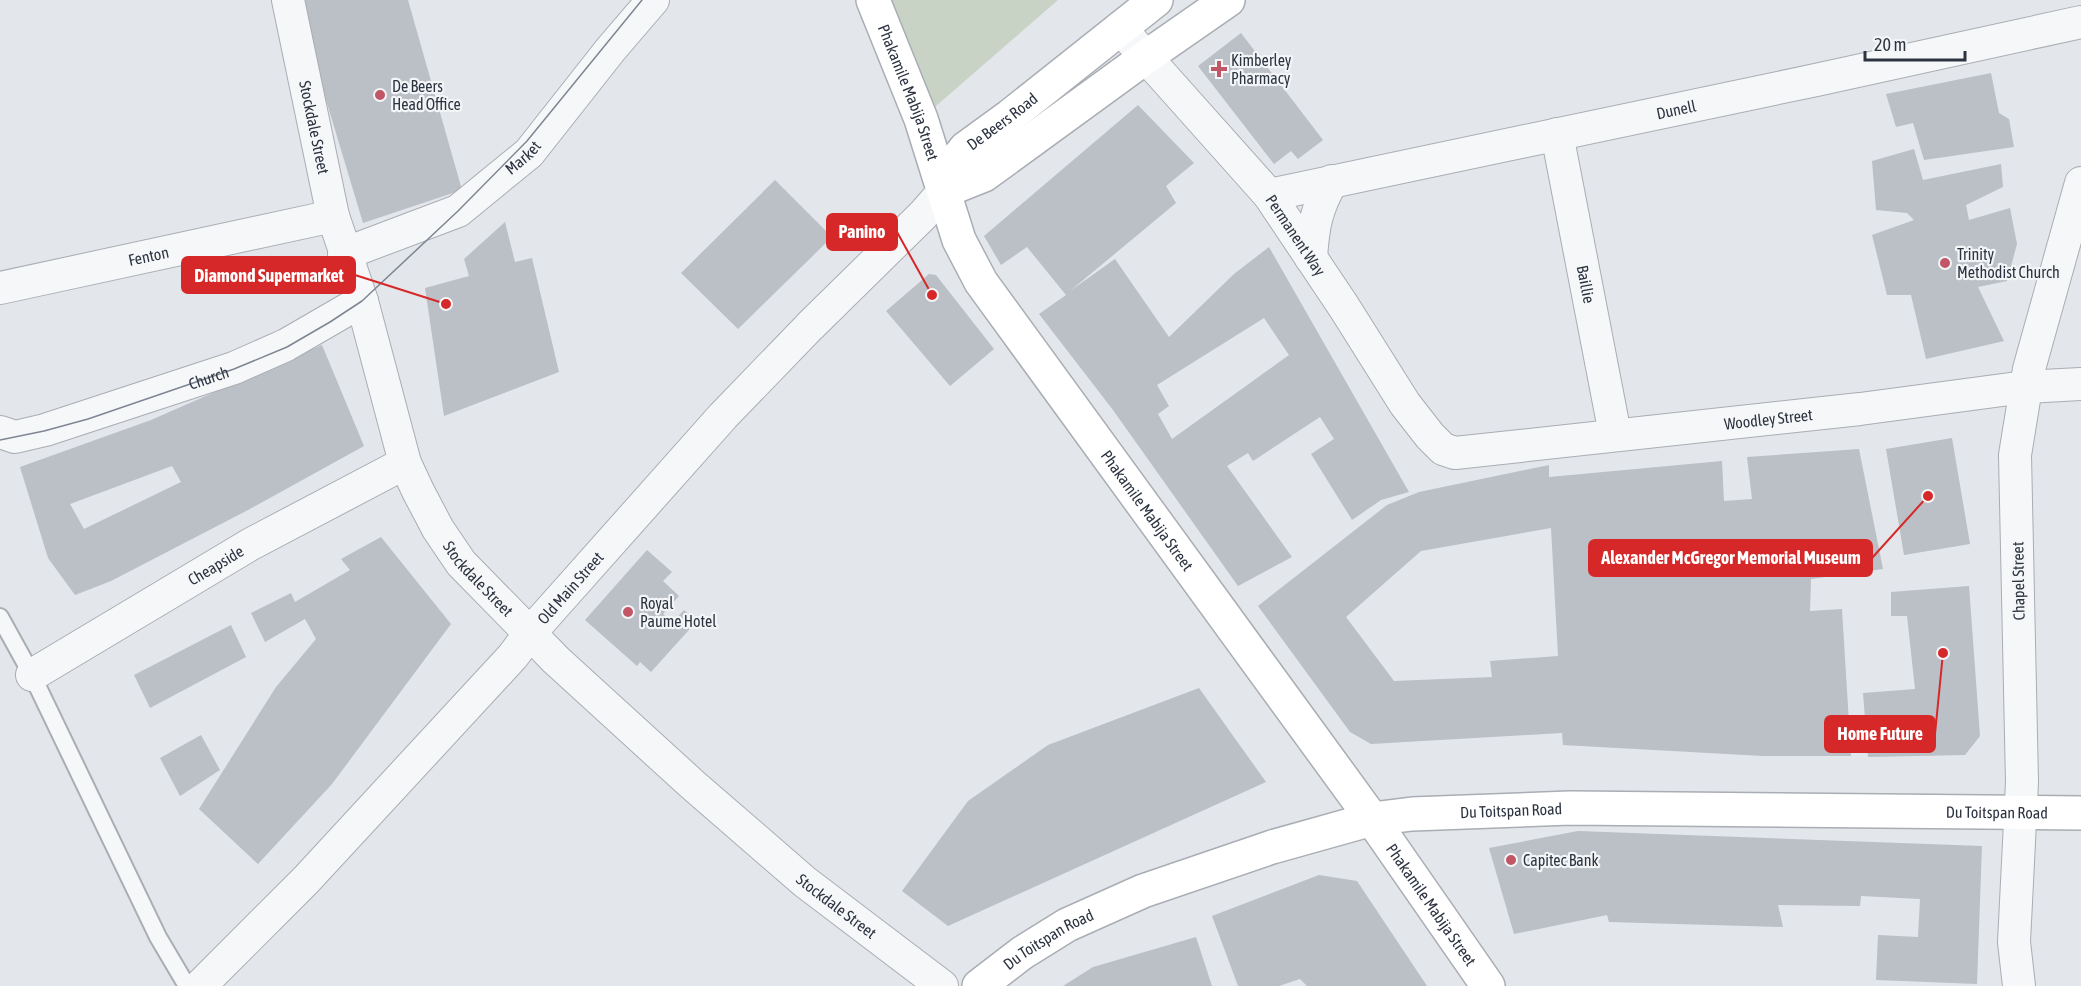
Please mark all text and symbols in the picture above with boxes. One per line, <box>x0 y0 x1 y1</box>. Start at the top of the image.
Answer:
street label: Phakamile Mabija Street <box>875 22 943 163</box>
scale bar <box>1865 24 1966 62</box>
text: 20 m <box>1874 34 1906 55</box>
place label: Kimberley Pharmacy <box>1231 51 1292 88</box>
marker: Kimberley Pharmacy <box>1212 62 1226 76</box>
place label: De Beers Head Office <box>392 77 461 113</box>
street label: Stockdale Street <box>296 79 333 176</box>
marker: De Beers Head Office <box>373 88 387 102</box>
street label: De Beers Road <box>963 89 1041 154</box>
street label: Dunell <box>1655 96 1698 122</box>
street label: Market <box>501 137 545 178</box>
street label: Permanent Way <box>1262 191 1330 280</box>
callout: Panino <box>827 214 897 250</box>
text: Panino <box>839 221 885 242</box>
street label: Fenton <box>127 243 170 269</box>
place label: Trinity Methodist Church <box>1957 245 2060 281</box>
marker: Trinity Methodist Church <box>1938 256 1952 270</box>
callout: Diamond Supermarket <box>182 257 355 293</box>
street label: Baillie <box>1574 264 1599 305</box>
text: Diamond Supermarket <box>194 265 345 286</box>
street label: Church <box>186 363 231 393</box>
street label: Woodley Street <box>1723 405 1814 433</box>
street label: Phakamile Mabija Street <box>1098 447 1197 574</box>
street label: Stockdale Street <box>440 538 517 620</box>
callout: Alexander McGregor Memorial Museum <box>1589 540 1872 576</box>
street label: Chapel Street <box>2008 541 2029 621</box>
street label: Cheapside <box>185 542 247 589</box>
text: Alexander McGregor Memorial Museum <box>1600 547 1861 568</box>
street label: Old Main Street <box>533 548 607 627</box>
place label: Royal Paume Hotel <box>640 594 717 630</box>
marker: Royal Paume Hotel <box>621 605 635 619</box>
callout: Home Future <box>1825 716 1935 752</box>
text: Home Future <box>1837 723 1923 744</box>
street label: Du Toitspan Road <box>1460 799 1562 821</box>
street label: Du Toitspan Road <box>1946 803 2048 822</box>
street label: Phakamile Mabija Street <box>1383 840 1480 969</box>
place label: Capitec Bank <box>1523 851 1598 870</box>
marker: Capitec Bank <box>1504 853 1518 867</box>
street label: Stockdale Street <box>793 870 880 942</box>
street label: Du Toitspan Road <box>1000 905 1096 973</box>

